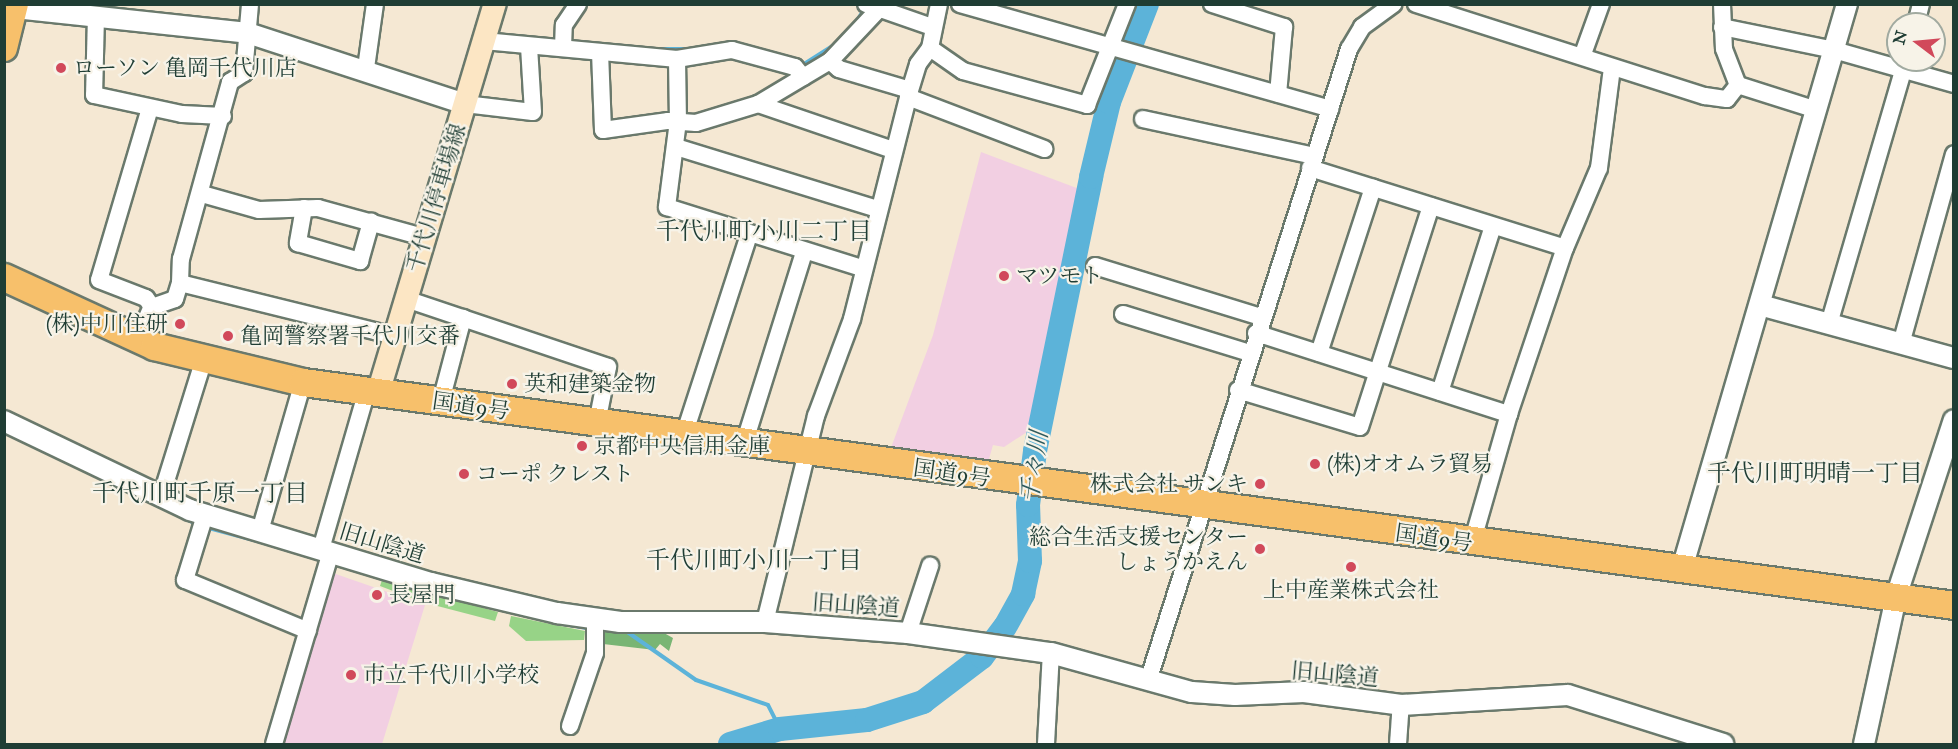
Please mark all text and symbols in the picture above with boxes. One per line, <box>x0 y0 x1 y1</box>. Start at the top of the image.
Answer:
north arrow <box>1886 12 1946 72</box>
text: N <box>1889 28 1911 47</box>
place label: ローソン 亀岡千代川店 <box>73 55 298 81</box>
marker: ローソン 亀岡千代川店 <box>54 61 68 75</box>
street label: 千代川停車場線 <box>401 121 471 275</box>
district label: 千代川町小川二丁目 <box>656 218 872 246</box>
place label: マツモト <box>1016 263 1104 289</box>
marker: マツモト <box>997 269 1011 283</box>
place label: (株)中川住研 <box>46 311 168 337</box>
marker: (株)中川住研 <box>173 317 187 331</box>
place label: 亀岡警察署千代川交番 <box>240 323 460 349</box>
marker: 亀岡警察署千代川交番 <box>221 329 235 343</box>
place label: 英和建築金物 <box>524 371 656 397</box>
marker: 英和建築金物 <box>505 377 519 391</box>
street label: 国道9号 <box>431 388 511 424</box>
water label: 千々川 <box>1016 429 1054 505</box>
place label: 京都中央信用金庫 <box>594 433 770 459</box>
marker: 京都中央信用金庫 <box>575 439 589 453</box>
place label: (株)オオムラ貿易 <box>1327 451 1493 477</box>
street label: 国道9号 <box>912 455 992 491</box>
marker: (株)オオムラ貿易 <box>1308 457 1322 471</box>
district label: 千代川町明晴一丁目 <box>1707 460 1923 488</box>
place label: コーポ クレスト <box>476 461 635 487</box>
marker: コーポ クレスト <box>457 467 471 481</box>
place label: 株式会社 サンキ <box>1089 471 1248 497</box>
marker: 株式会社 サンキ <box>1253 477 1267 491</box>
district label: 千代川町千原一丁目 <box>92 480 308 508</box>
street label: 旧山陰道 <box>336 518 428 568</box>
street label: 国道9号 <box>1394 520 1474 556</box>
place label: 総合生活支援センター しょうかえん <box>1028 523 1248 574</box>
marker: 総合生活支援センター しょうかえん <box>1253 542 1267 556</box>
district label: 千代川町小川一丁目 <box>646 547 862 575</box>
marker: 上中産業株式会社 <box>1344 560 1358 574</box>
place label: 上中産業株式会社 <box>1263 577 1439 603</box>
place label: 長屋門 <box>389 582 455 608</box>
marker: 長屋門 <box>370 588 384 602</box>
street label: 旧山陰道 <box>811 589 901 621</box>
street label: 旧山陰道 <box>1290 657 1380 691</box>
place label: 市立千代川小学校 <box>363 662 539 688</box>
marker: 市立千代川小学校 <box>344 668 358 682</box>

